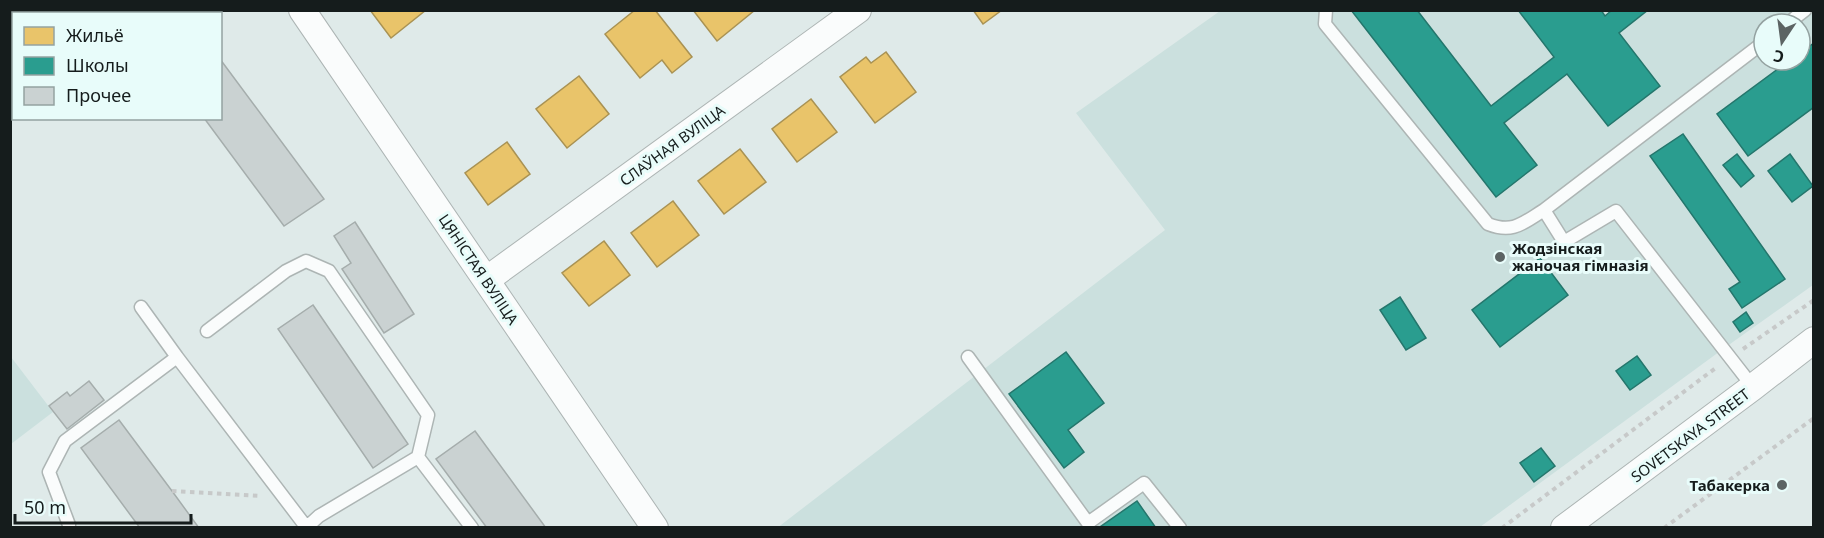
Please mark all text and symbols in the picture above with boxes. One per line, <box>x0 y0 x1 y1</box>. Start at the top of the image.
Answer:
legend <box>12 12 222 120</box>
north arrow <box>1752 12 1812 72</box>
text: Жильё <box>66 23 124 47</box>
text: С <box>1771 45 1786 68</box>
text: Школы <box>66 53 129 77</box>
text: Прочее <box>66 83 131 107</box>
street label: СЛАЎНАЯ ВУЛІЦА <box>615 100 729 190</box>
street label: ЦЯНІСТАЯ ВУЛІЦА <box>435 210 524 328</box>
place label: Жодзінская жаночая гімназія <box>1512 238 1649 275</box>
marker: Жодзінская жаночая гімназія <box>1493 250 1507 264</box>
street label: SOVETSKAYA STREET <box>1627 383 1754 486</box>
place label: Табакерка <box>1690 475 1770 495</box>
marker: Табакерка <box>1775 478 1789 492</box>
scale bar <box>15 487 190 525</box>
text: 50 m <box>24 495 66 519</box>

